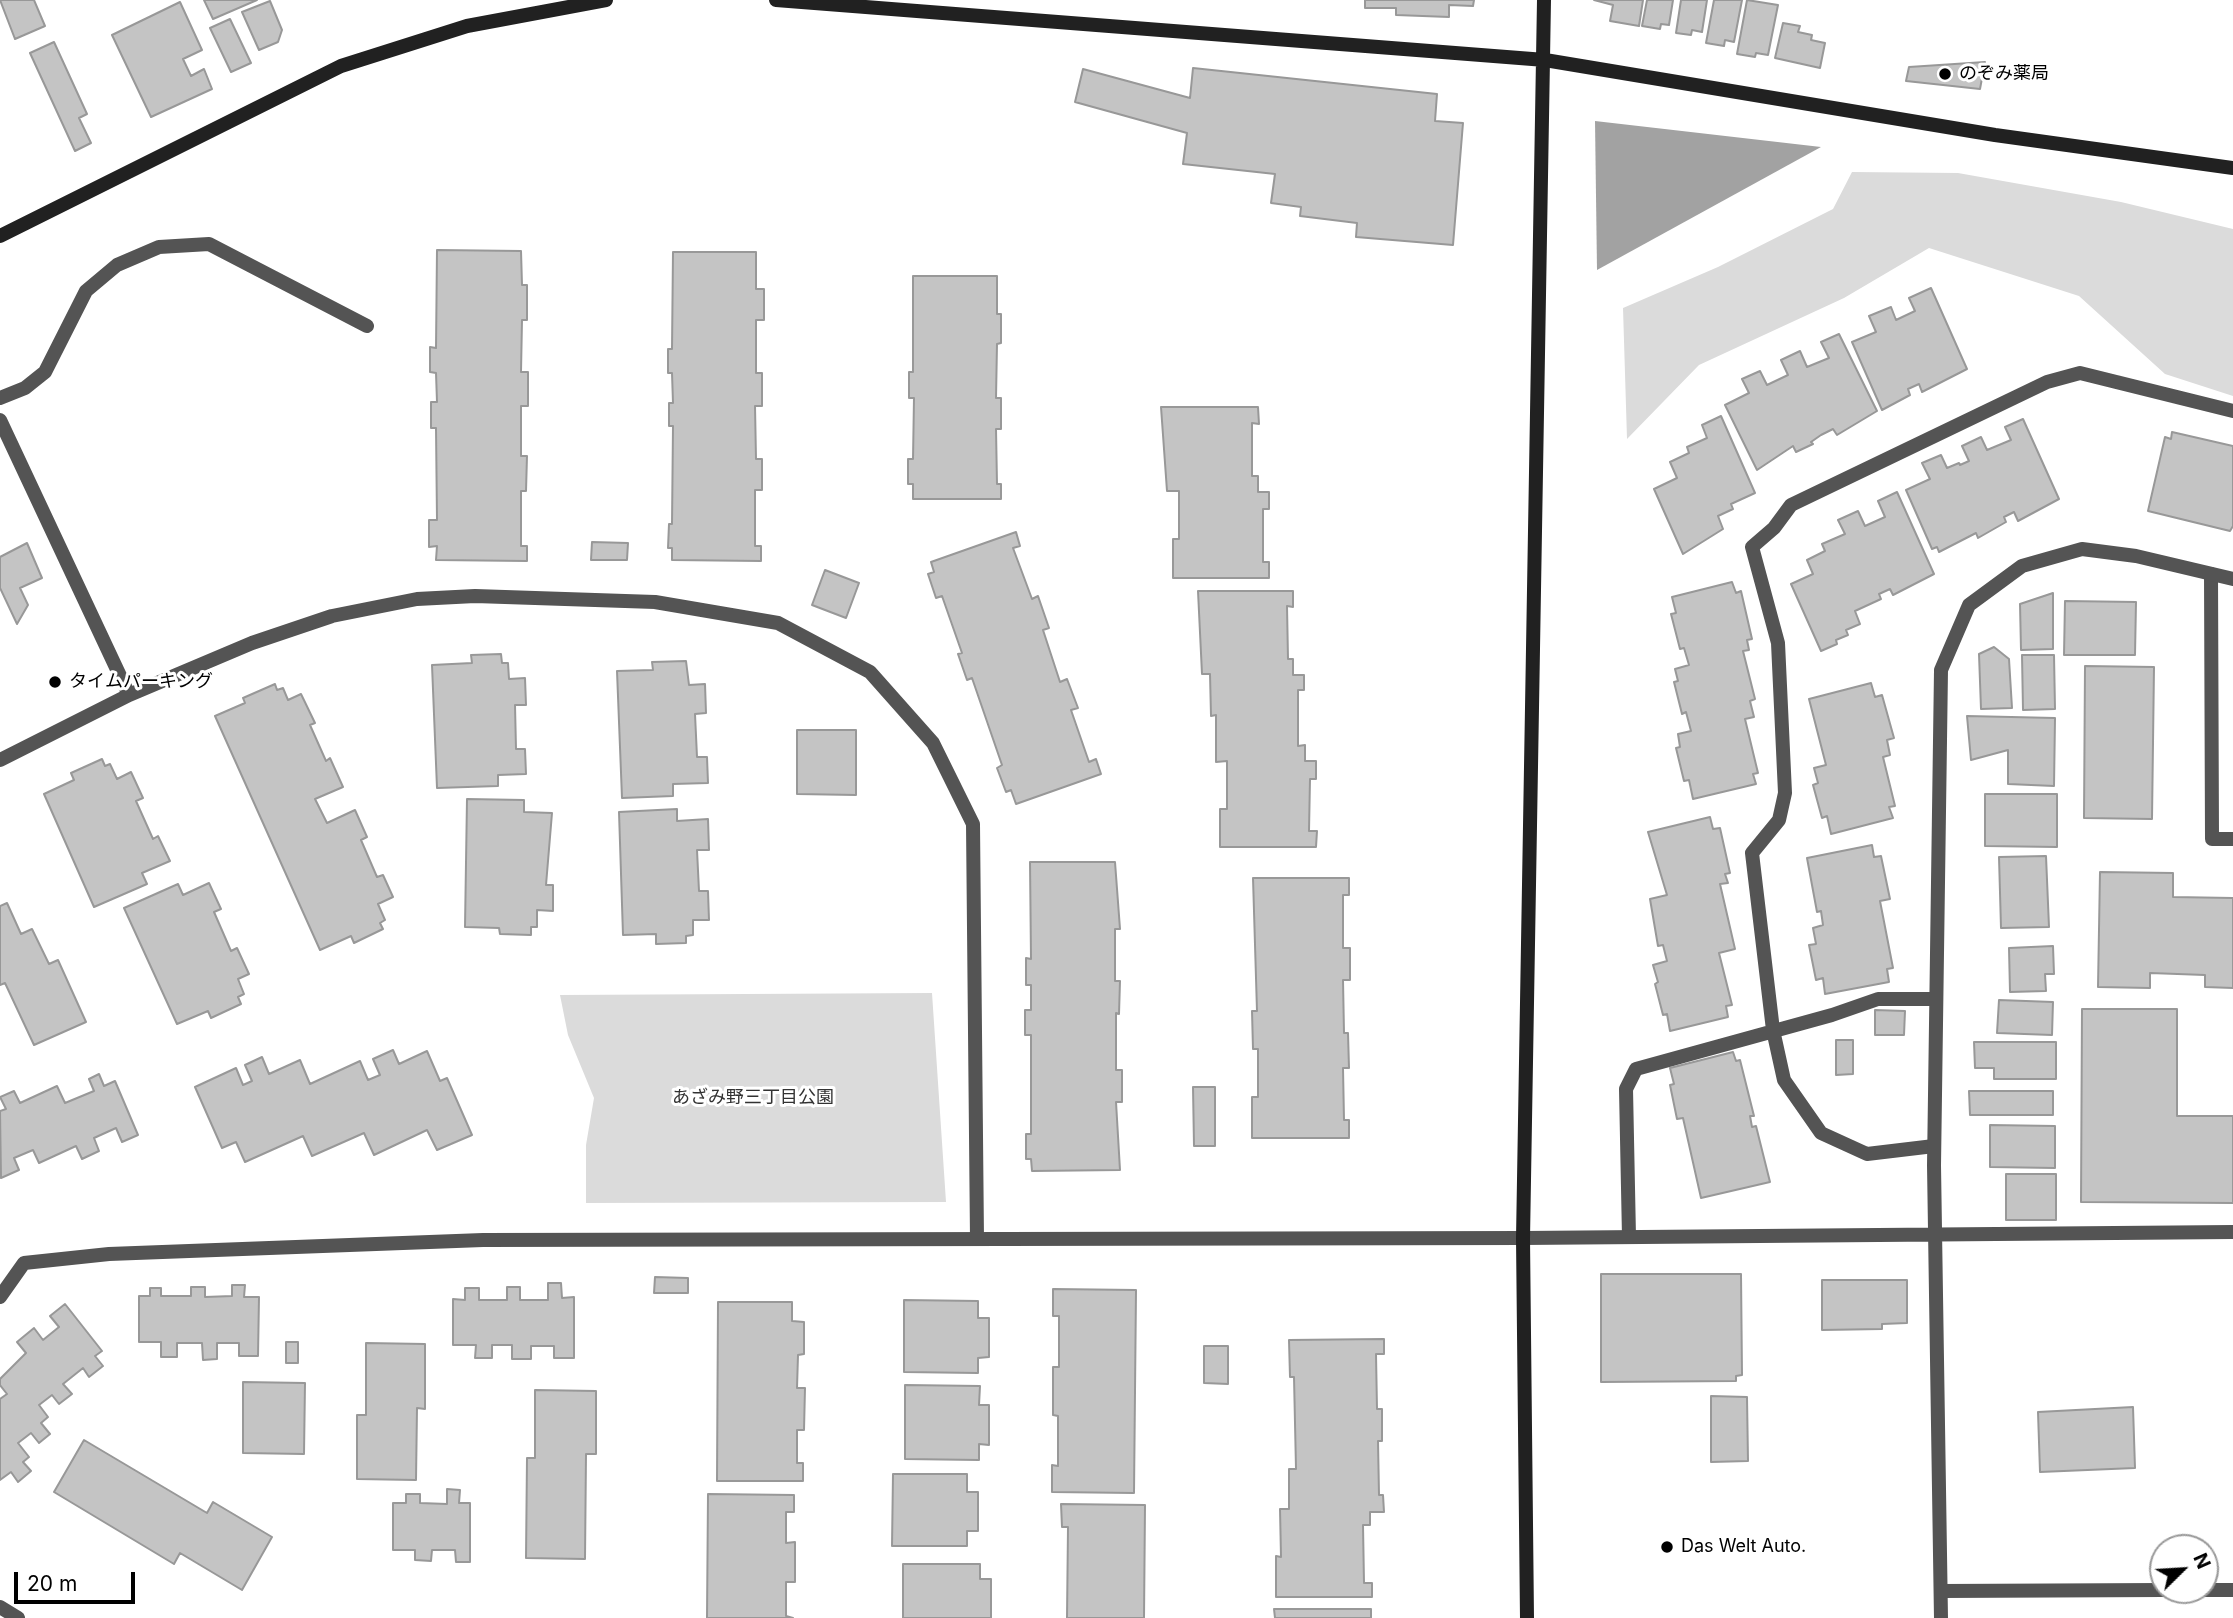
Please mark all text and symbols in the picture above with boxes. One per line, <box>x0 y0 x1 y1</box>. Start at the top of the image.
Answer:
place label: のぞみ薬局 <box>1959 63 2049 85</box>
marker: のぞみ薬局 <box>1937 66 1953 82</box>
place label: タイムパーキング <box>69 671 213 693</box>
marker: タイムパーキング <box>47 674 63 690</box>
park label: あざみ野三丁目公園 <box>672 1087 834 1109</box>
north arrow <box>2149 1534 2219 1604</box>
place label: Das Welt Auto. <box>1681 1536 1806 1558</box>
marker: Das Welt Auto. <box>1659 1539 1675 1555</box>
text: N <box>2188 1550 2215 1572</box>
scale bar <box>18 1558 138 1602</box>
text: 20 m <box>27 1571 77 1596</box>

